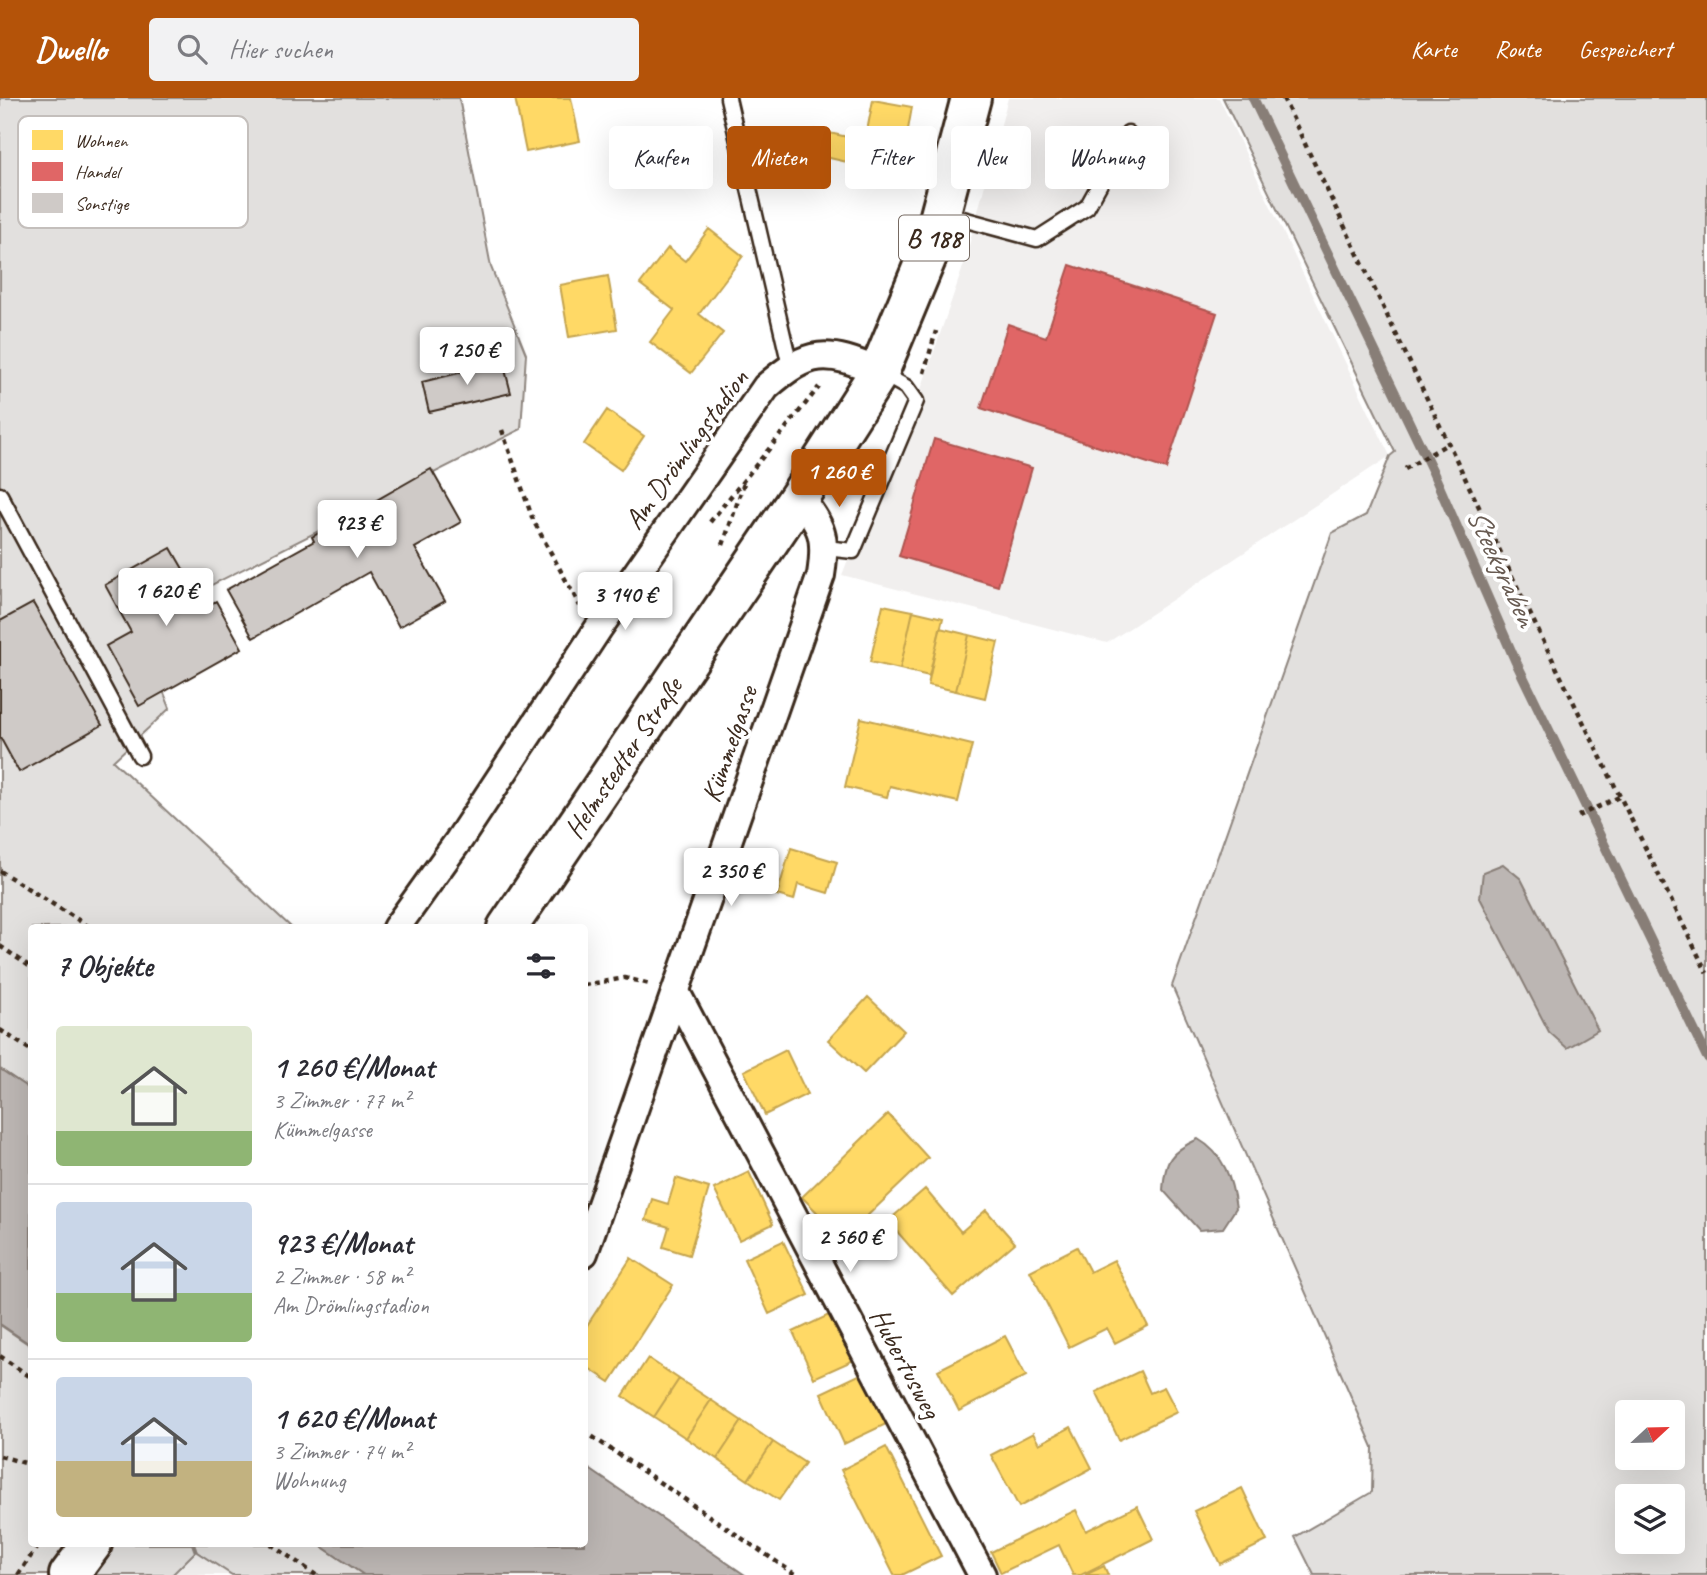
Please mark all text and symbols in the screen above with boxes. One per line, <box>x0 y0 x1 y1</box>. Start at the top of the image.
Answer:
search box <box>149 18 639 81</box>
text: Dwello <box>35 28 107 70</box>
icon: search <box>173 30 211 68</box>
text: Hier suchen <box>229 33 333 66</box>
text: Karte <box>1411 34 1457 64</box>
text: Route <box>1495 34 1540 64</box>
text: Gespeichert <box>1578 34 1672 64</box>
legend <box>18 116 248 228</box>
chip: Kaufen <box>609 126 713 189</box>
chip: Mieten <box>727 126 831 189</box>
chip: Filter <box>845 126 937 189</box>
chip: Neu <box>951 126 1031 189</box>
chip: Wohnung <box>1045 126 1169 189</box>
text: Wohnen <box>75 129 129 153</box>
text: Handel <box>75 160 123 184</box>
text: Sonstige <box>75 192 130 216</box>
road number: B 188 <box>899 216 969 260</box>
pin: 1 250 € <box>402 328 532 387</box>
text: 1 250 € <box>436 335 498 364</box>
street label: Am Drömlingstadion <box>616 362 756 536</box>
pin: 1 260 € <box>774 450 904 509</box>
text: 1 260 € <box>807 457 871 486</box>
pin: 923 € <box>308 500 406 560</box>
water label: Steekgraben <box>1458 502 1547 634</box>
text: 923 € <box>334 508 380 537</box>
pin: 1 620 € <box>101 568 231 628</box>
pin: 3 140 € <box>560 573 690 632</box>
text: 1 620 € <box>134 576 198 605</box>
text: 3 140 € <box>594 580 656 609</box>
street label: Helmstedter Straße <box>556 669 690 845</box>
street label: Kümmelgasse <box>693 680 766 807</box>
pin: 2 350 € <box>666 848 796 908</box>
text: 2 350 € <box>700 856 762 885</box>
text: 7 Objekte <box>56 947 153 985</box>
icon: filters <box>522 947 560 985</box>
text: 1 260 €/Monat <box>273 1048 434 1086</box>
icon: home <box>112 1054 196 1138</box>
text: 3 Zimmer · 77 m² <box>273 1086 410 1115</box>
text: Kümmelgasse <box>273 1115 372 1144</box>
pin: 2 560 € <box>785 1214 915 1274</box>
text: 2 560 € <box>819 1222 882 1251</box>
text: 923 €/Monat <box>273 1224 413 1262</box>
icon: home <box>112 1230 196 1314</box>
text: 2 Zimmer · 58 m² <box>273 1262 410 1291</box>
text: Am Drömlingstadion <box>273 1291 429 1320</box>
street label: Hubertusweg <box>862 1302 951 1426</box>
text: 1 620 €/Monat <box>273 1399 434 1437</box>
north arrow <box>1615 1400 1685 1470</box>
map controls <box>1615 1400 1685 1554</box>
icon: home <box>112 1405 196 1489</box>
text: 3 Zimmer · 74 m² <box>273 1437 410 1466</box>
text: Wohnung <box>273 1466 346 1495</box>
button: layers <box>1615 1484 1685 1554</box>

